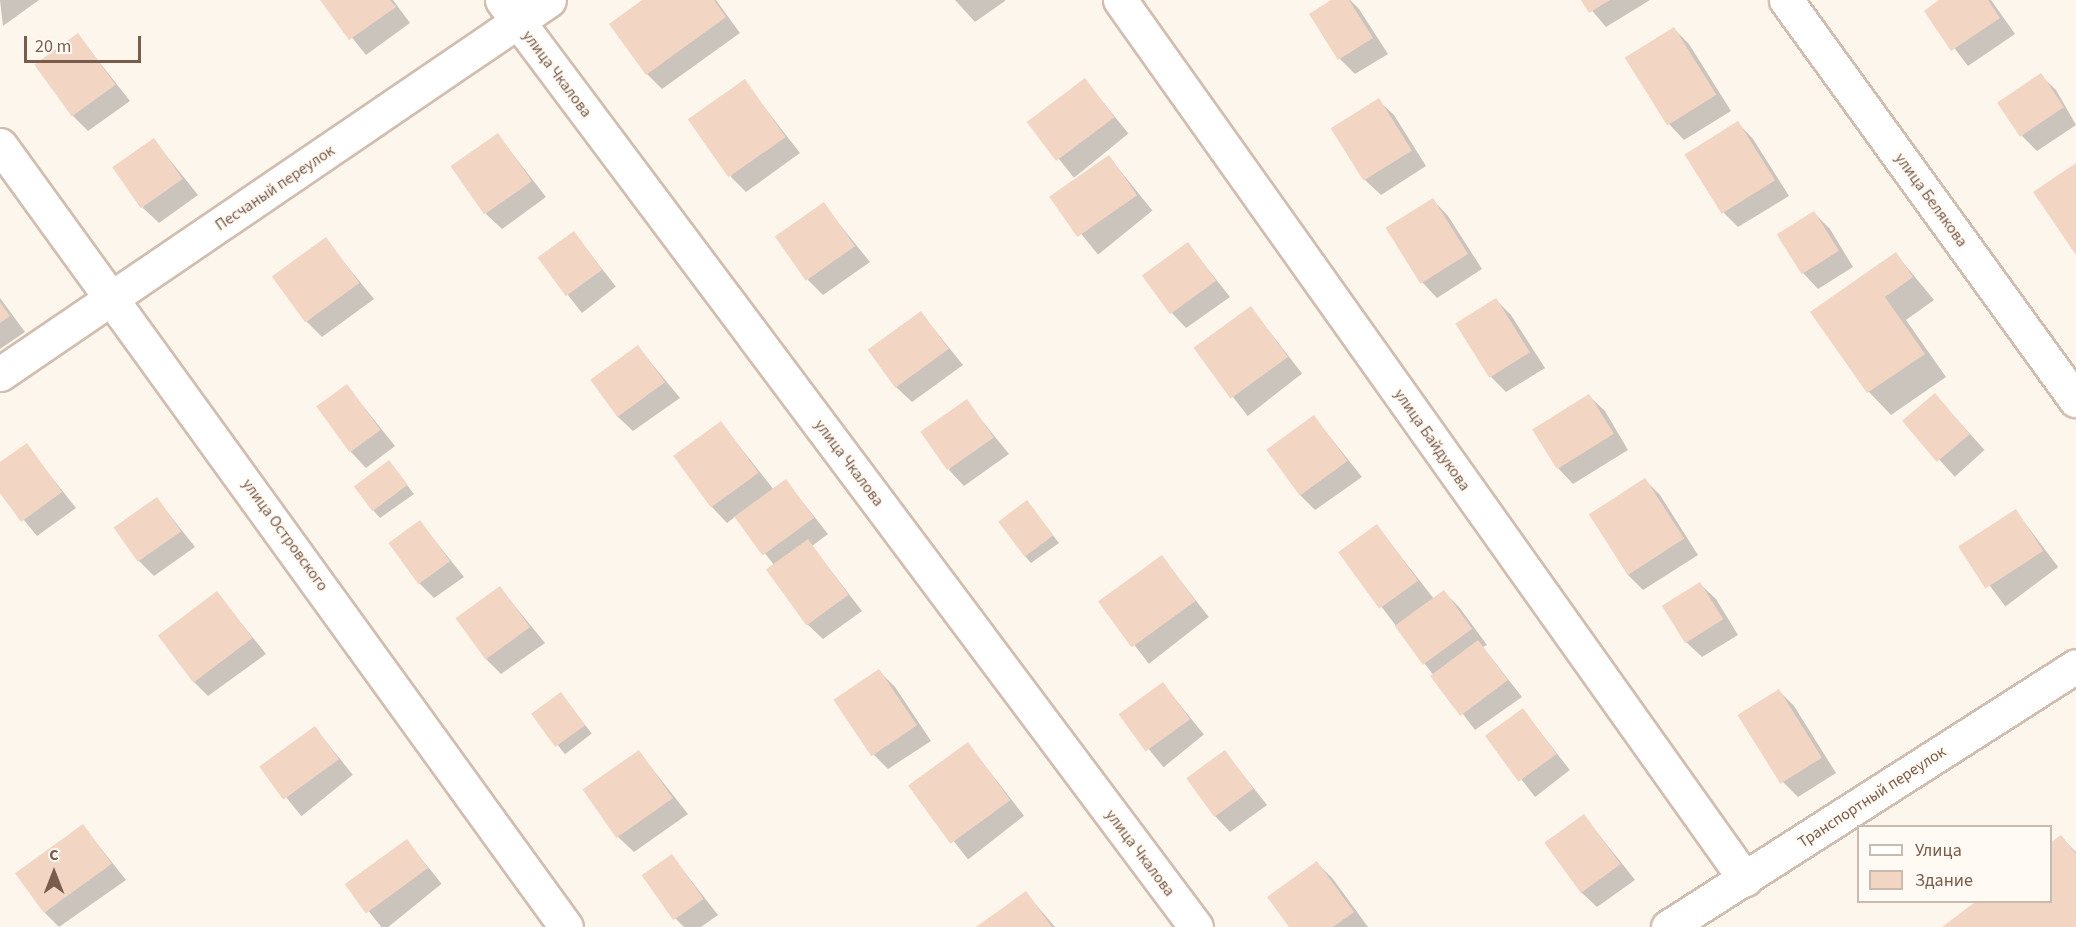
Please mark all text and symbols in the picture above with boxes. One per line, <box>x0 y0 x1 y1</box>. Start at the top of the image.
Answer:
scale bar <box>27 24 144 62</box>
street label: улица Чкалова <box>518 27 596 121</box>
text: 20 m <box>35 34 71 59</box>
street label: Песчаный переулок <box>212 141 338 235</box>
street label: улица Белякова <box>1890 149 1972 251</box>
street label: улица Байдукова <box>1390 385 1474 495</box>
street label: улица Чкалова <box>810 416 888 510</box>
street label: улица Островского <box>238 475 332 595</box>
street label: Транспортный переулок <box>1794 742 1950 852</box>
street label: улица Чкалова <box>1101 806 1179 900</box>
legend <box>1857 825 2052 903</box>
text: Улица <box>1915 838 1962 863</box>
north arrow <box>24 843 84 903</box>
text: С <box>49 844 59 866</box>
text: Здание <box>1915 868 1973 893</box>

